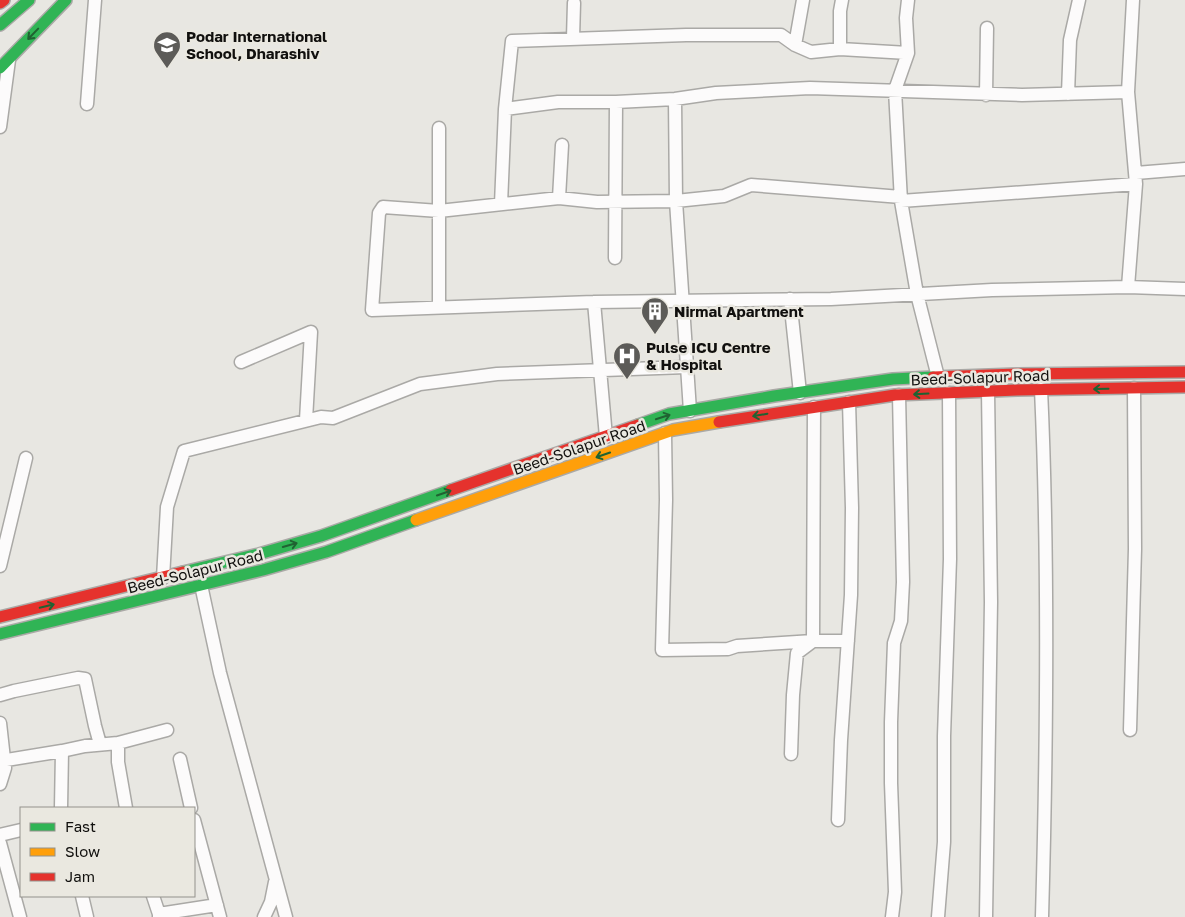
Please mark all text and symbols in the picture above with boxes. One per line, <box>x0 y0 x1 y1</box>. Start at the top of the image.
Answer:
place label: Podar International School, Dharashiv <box>186 27 327 62</box>
one-way arrow <box>27 28 39 41</box>
school or university icon: Podar International School, Dharashiv <box>152 30 182 69</box>
building icon: Nirmal Apartment <box>640 296 670 335</box>
place label: Nirmal Apartment <box>674 302 804 320</box>
place label: Pulse ICU Centre & Hospital <box>646 338 771 373</box>
hospital icon: Pulse ICU Centre & Hospital <box>612 341 642 380</box>
street label: Beed-Solapur Road <box>910 366 1050 388</box>
one-way arrow <box>1094 384 1110 393</box>
one-way arrow <box>914 390 930 399</box>
one-way arrow <box>655 411 671 421</box>
one-way arrow <box>753 411 769 421</box>
street label: Beed-Solapur Road <box>510 416 648 478</box>
one-way arrow <box>596 451 612 460</box>
one-way arrow <box>436 488 451 497</box>
one-way arrow <box>282 540 298 550</box>
street label: Beed-Solapur Road <box>125 545 265 597</box>
one-way arrow <box>39 601 55 610</box>
legend <box>20 807 195 897</box>
text: Fast <box>65 817 96 835</box>
text: Slow <box>65 842 100 860</box>
text: Jam <box>65 867 95 885</box>

